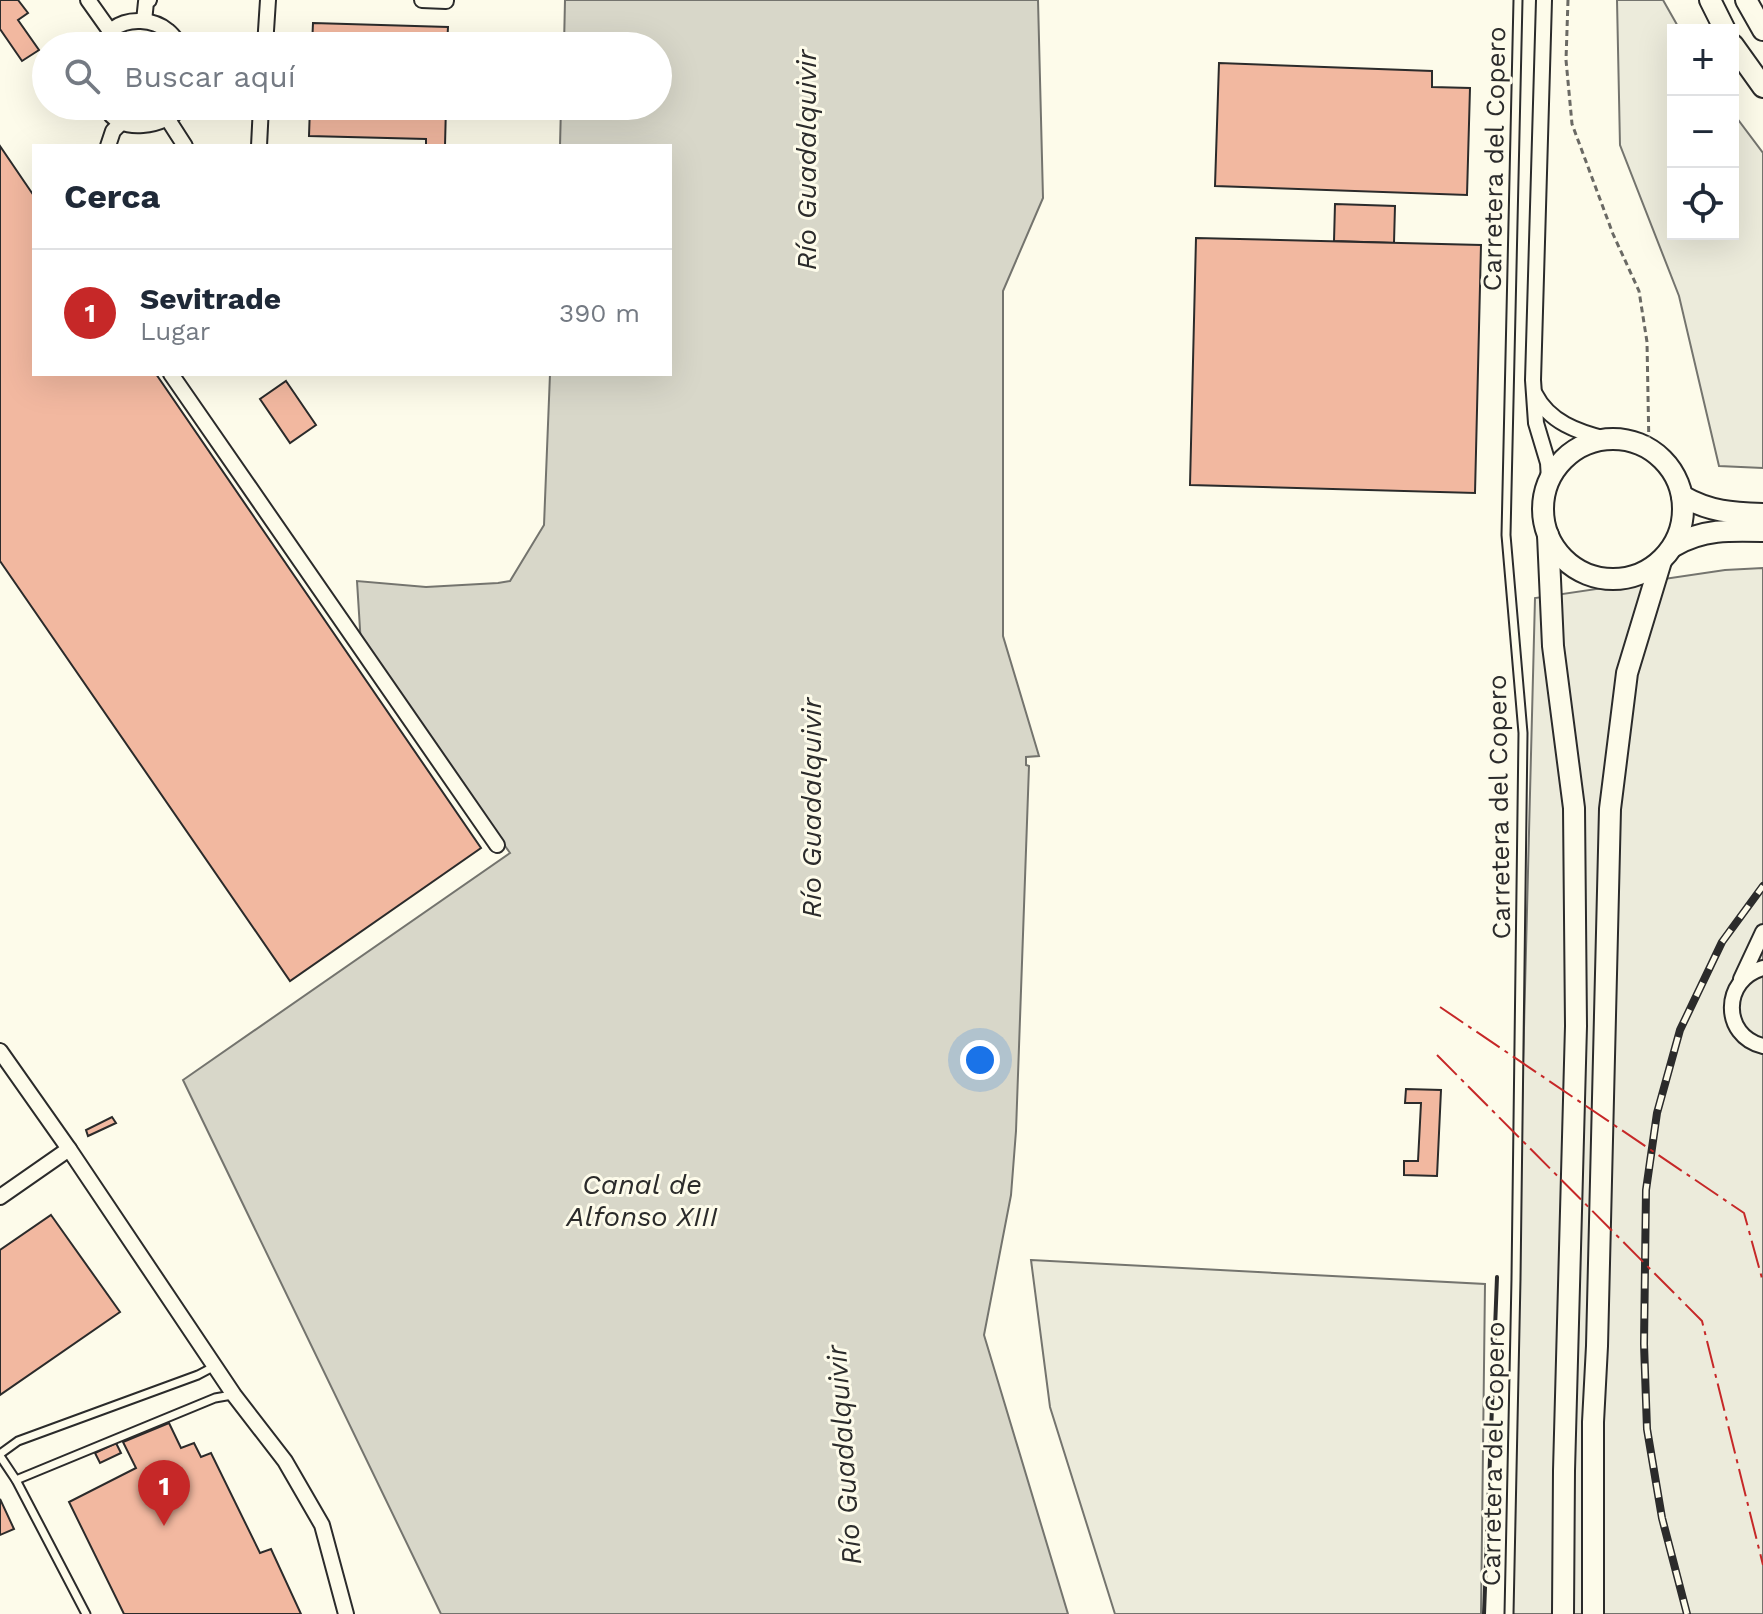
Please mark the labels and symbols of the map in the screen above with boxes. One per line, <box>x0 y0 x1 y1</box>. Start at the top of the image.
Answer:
street label: Carretera del Copero <box>1477 26 1511 292</box>
water label: Río Guadalquivir <box>790 49 823 270</box>
street label: Carretera del Copero <box>1482 674 1516 940</box>
water label: Río Guadalquivir <box>795 697 828 918</box>
your location <box>960 1040 1000 1080</box>
water label: Canal de Alfonso XIII <box>565 1168 718 1233</box>
street label: Carretera del Copero <box>1476 1321 1510 1587</box>
water label: Río Guadalquivir <box>820 1343 868 1566</box>
pin: 1 <box>138 1460 190 1526</box>

